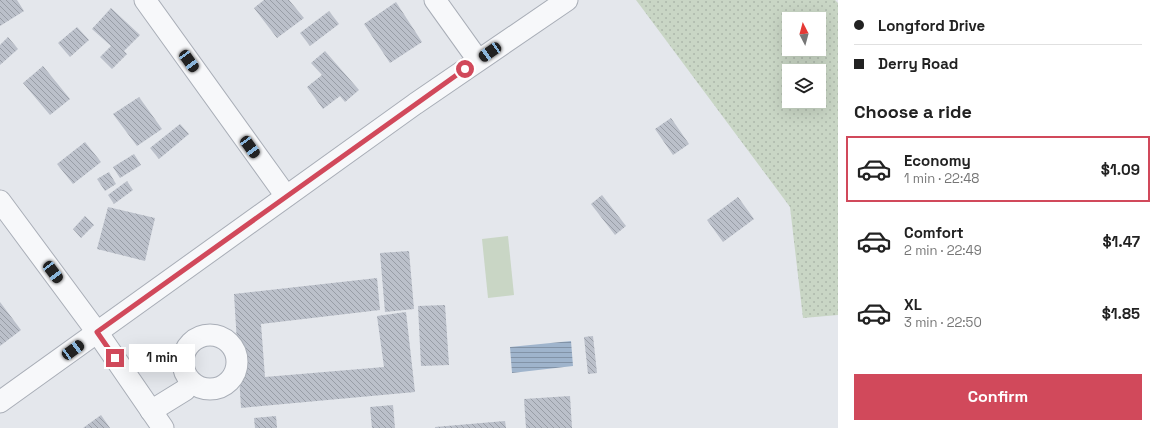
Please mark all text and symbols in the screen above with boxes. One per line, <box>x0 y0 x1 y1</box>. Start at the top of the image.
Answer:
north arrow <box>782 12 826 56</box>
map controls <box>782 12 826 108</box>
text: Longford Drive <box>878 16 985 35</box>
car <box>477 40 503 64</box>
car <box>177 48 201 74</box>
text: Derry Road <box>878 54 958 73</box>
route start <box>456 60 474 78</box>
button: layers <box>782 64 826 108</box>
text: Choose a ride <box>854 100 972 123</box>
car <box>238 134 262 160</box>
icon: car <box>856 151 892 187</box>
text: Economy <box>904 151 971 170</box>
text: $1.09 <box>1101 160 1140 179</box>
text: 1 min · 22:48 <box>904 170 979 187</box>
icon: car <box>856 223 892 259</box>
text: Comfort <box>904 223 964 242</box>
text: $1.47 <box>1102 232 1140 251</box>
text: 2 min · 22:49 <box>904 242 982 259</box>
car <box>41 259 65 285</box>
icon: car <box>856 295 892 331</box>
text: XL <box>904 295 922 314</box>
text: $1.85 <box>1102 304 1140 323</box>
text: 3 min · 22:50 <box>904 314 982 331</box>
car <box>60 338 86 362</box>
callout: 1 min <box>129 344 195 372</box>
route end <box>106 349 124 367</box>
text: 1 min <box>146 349 178 366</box>
button: Confirm <box>854 374 1142 420</box>

